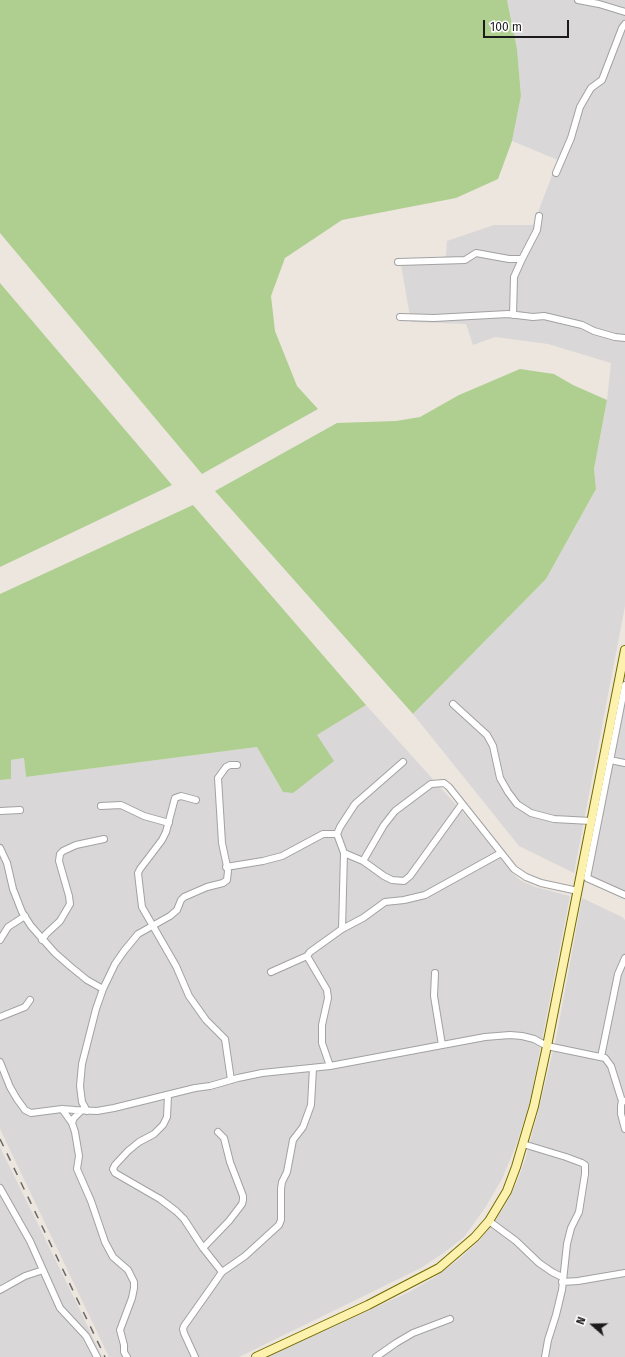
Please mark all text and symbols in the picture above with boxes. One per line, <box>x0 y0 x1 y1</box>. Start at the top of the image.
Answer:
scale bar <box>485 12 571 38</box>
text: 100 m <box>490 20 522 34</box>
north arrow <box>573 1305 613 1345</box>
text: N <box>574 1315 589 1326</box>

